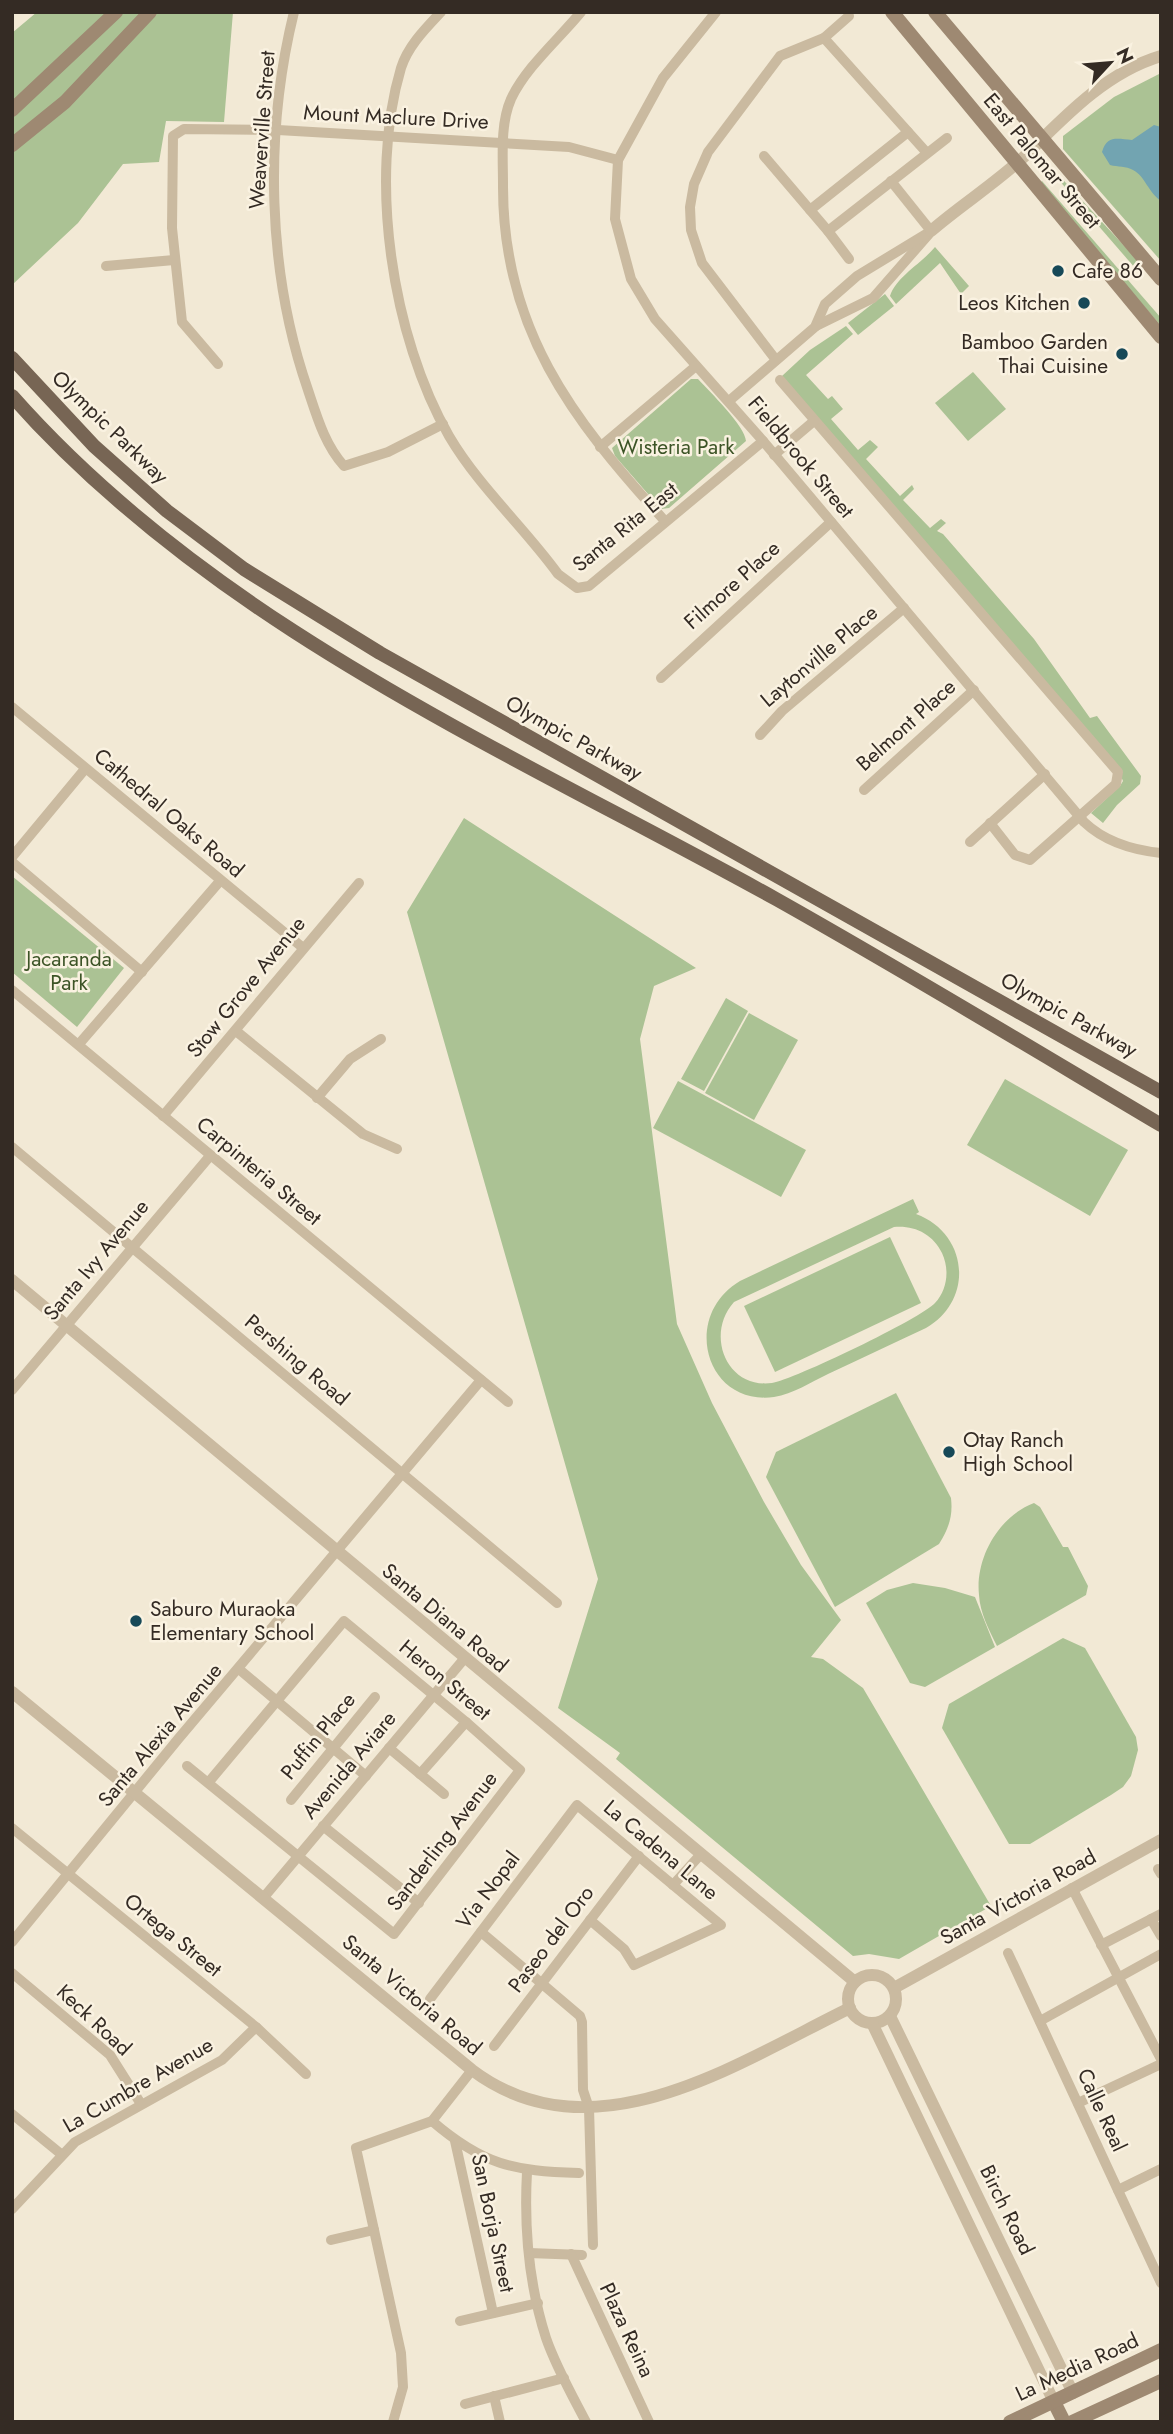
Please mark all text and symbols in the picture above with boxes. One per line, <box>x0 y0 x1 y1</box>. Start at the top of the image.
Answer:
north arrow <box>1075 28 1145 98</box>
text: N <box>1109 43 1140 68</box>
street label: Weaverville Street <box>241 50 283 210</box>
street label: East Palomar Street <box>976 87 1108 235</box>
street label: Mount Maclure Drive <box>303 97 490 137</box>
place label: Cafe 86 <box>1072 256 1143 286</box>
marker: Cafe 86 <box>1050 263 1066 279</box>
place label: Leos Kitchen <box>958 288 1070 318</box>
marker: Leos Kitchen <box>1076 295 1092 311</box>
place label: Bamboo Garden Thai Cuisine <box>961 327 1108 381</box>
marker: Bamboo Garden Thai Cuisine <box>1114 346 1130 362</box>
street label: Olympic Parkway <box>45 363 176 491</box>
street label: Fieldbrook Street <box>741 390 861 524</box>
park label: Wisteria Park <box>617 432 735 462</box>
street label: Santa Rita East <box>566 475 684 579</box>
street label: Filmore Place <box>677 534 787 636</box>
street label: Laytonville Place <box>754 598 884 714</box>
street label: Belmont Place <box>850 672 963 778</box>
street label: Olympic Parkway <box>500 688 648 788</box>
street label: Cathedral Oaks Road <box>87 741 251 885</box>
street label: Stow Grove Avenue <box>180 910 313 1064</box>
park label: Jacaranda Park <box>23 944 112 998</box>
street label: Olympic Parkway <box>995 965 1143 1065</box>
street label: Carpinteria Street <box>190 1110 328 1232</box>
street label: Santa Ivy Avenue <box>36 1193 156 1327</box>
street label: Pershing Road <box>238 1307 356 1413</box>
place label: Otay Ranch High School <box>963 1425 1073 1479</box>
marker: Otay Ranch High School <box>941 1444 957 1460</box>
street label: Santa Diana Road <box>375 1556 515 1680</box>
place label: Saburo Muraoka Elementary School <box>150 1594 314 1648</box>
marker: Saburo Muraoka Elementary School <box>128 1613 144 1629</box>
street label: Heron Street <box>393 1633 497 1727</box>
street label: Santa Alexia Avenue <box>91 1657 229 1813</box>
street label: Puffin Place <box>274 1686 363 1786</box>
street label: Avenida Aviare <box>295 1704 403 1825</box>
street label: Sanderling Avenue <box>380 1765 505 1917</box>
street label: La Cadena Lane <box>597 1793 725 1907</box>
street label: Santa Victoria Road <box>934 1842 1102 1952</box>
street label: Via Nopal <box>449 1845 527 1935</box>
street label: Paseo del Oro <box>501 1879 601 1999</box>
street label: Ortega Street <box>118 1886 228 1984</box>
street label: Santa Victoria Road <box>336 1927 488 2063</box>
street label: Keck Road <box>50 1977 138 2063</box>
street label: La Cumbre Avenue <box>57 2030 219 2140</box>
street label: Calle Real <box>1070 2063 1134 2157</box>
street label: San Borja Street <box>464 2151 522 2295</box>
street label: Birch Road <box>972 2160 1042 2260</box>
street label: Plaza Reina <box>592 2278 662 2382</box>
street label: La Media Road <box>1010 2325 1144 2409</box>

